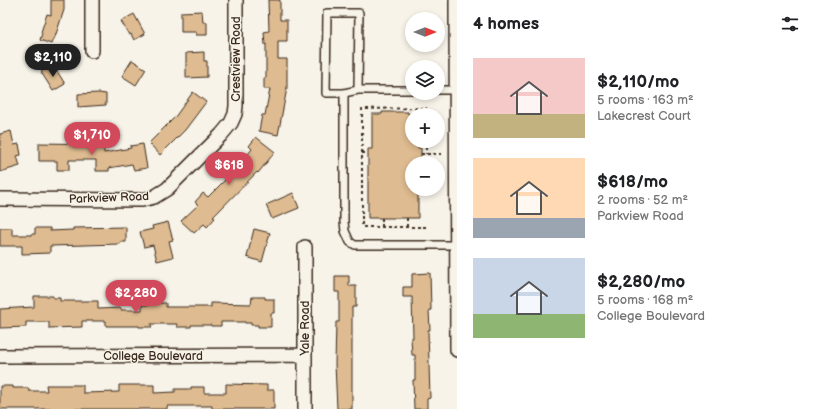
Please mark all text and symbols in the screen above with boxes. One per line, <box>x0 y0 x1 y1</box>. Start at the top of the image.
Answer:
north arrow <box>405 12 445 52</box>
map controls <box>405 12 445 196</box>
icon: filters <box>779 13 801 35</box>
text: 4 homes <box>473 14 539 34</box>
street label: Crestview Road <box>229 16 244 102</box>
pin: $2,110 <box>20 44 86 78</box>
text: $2,110 <box>34 49 72 65</box>
button: layers <box>405 60 445 100</box>
text: $2,110/mo <box>597 72 679 92</box>
icon: home <box>505 74 553 122</box>
text: 5 rooms · 163 m² <box>597 92 694 108</box>
button: + <box>405 108 445 148</box>
text: Lakecrest Court <box>597 108 691 124</box>
pin: $1,710 <box>59 122 125 156</box>
text: $1,710 <box>73 127 111 143</box>
pin: $618 <box>205 152 253 186</box>
button: − <box>405 156 445 196</box>
text: $618 <box>214 157 244 173</box>
text: $618/mo <box>597 172 668 192</box>
icon: home <box>505 174 553 222</box>
street label: Parkview Road <box>69 189 149 207</box>
text: 2 rooms · 52 m² <box>597 192 688 208</box>
text: Parkview Road <box>597 208 684 224</box>
text: $2,280/mo <box>597 272 685 292</box>
icon: home <box>505 274 553 322</box>
pin: $2,280 <box>103 280 169 314</box>
text: $2,280 <box>115 285 157 301</box>
text: 5 rooms · 168 m² <box>597 292 693 308</box>
street label: Yale Road <box>298 301 313 356</box>
text: College Boulevard <box>597 308 705 324</box>
street label: College Boulevard <box>103 349 203 364</box>

